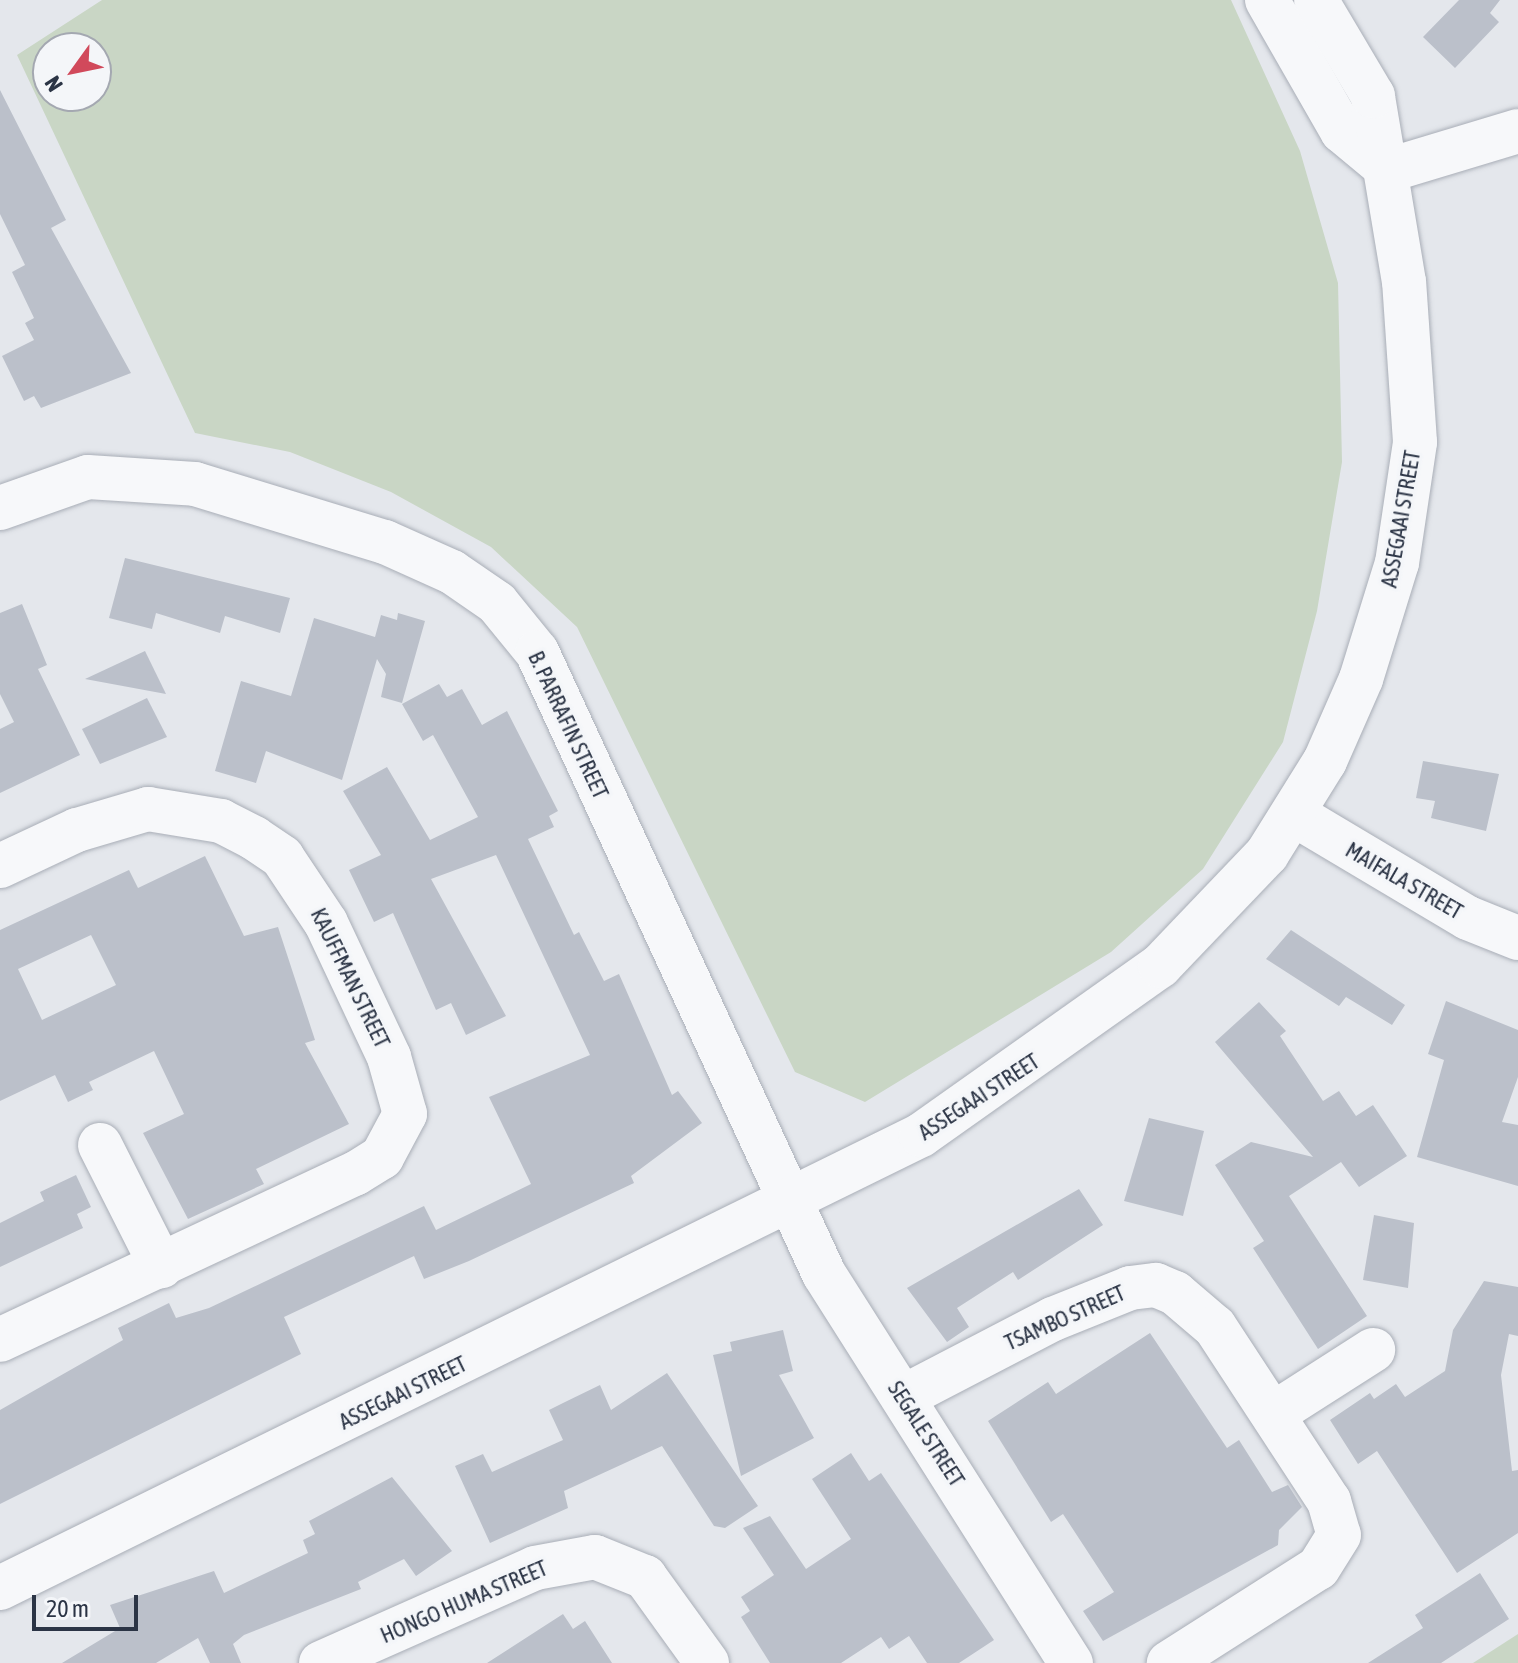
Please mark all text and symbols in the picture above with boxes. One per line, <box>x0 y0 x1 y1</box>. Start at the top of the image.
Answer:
north arrow <box>32 32 112 112</box>
text: N <box>39 71 68 97</box>
street label: ASSEGAAI STREET <box>1376 448 1426 590</box>
street label: B. PARRAFIN STREET <box>522 647 614 803</box>
street label: MAIFALA STREET <box>1341 837 1467 925</box>
street label: KAUFFMAN STREET <box>305 904 395 1052</box>
street label: ASSEGAAI STREET <box>914 1048 1044 1146</box>
street label: TSAMBO STREET <box>1001 1280 1129 1356</box>
street label: ASSEGAAI STREET <box>335 1351 471 1435</box>
street label: SEGALE STREET <box>882 1376 970 1492</box>
street label: HONGO HUMA STREET <box>377 1555 551 1649</box>
scale bar <box>36 1579 142 1629</box>
text: 20 m <box>46 1595 89 1622</box>

